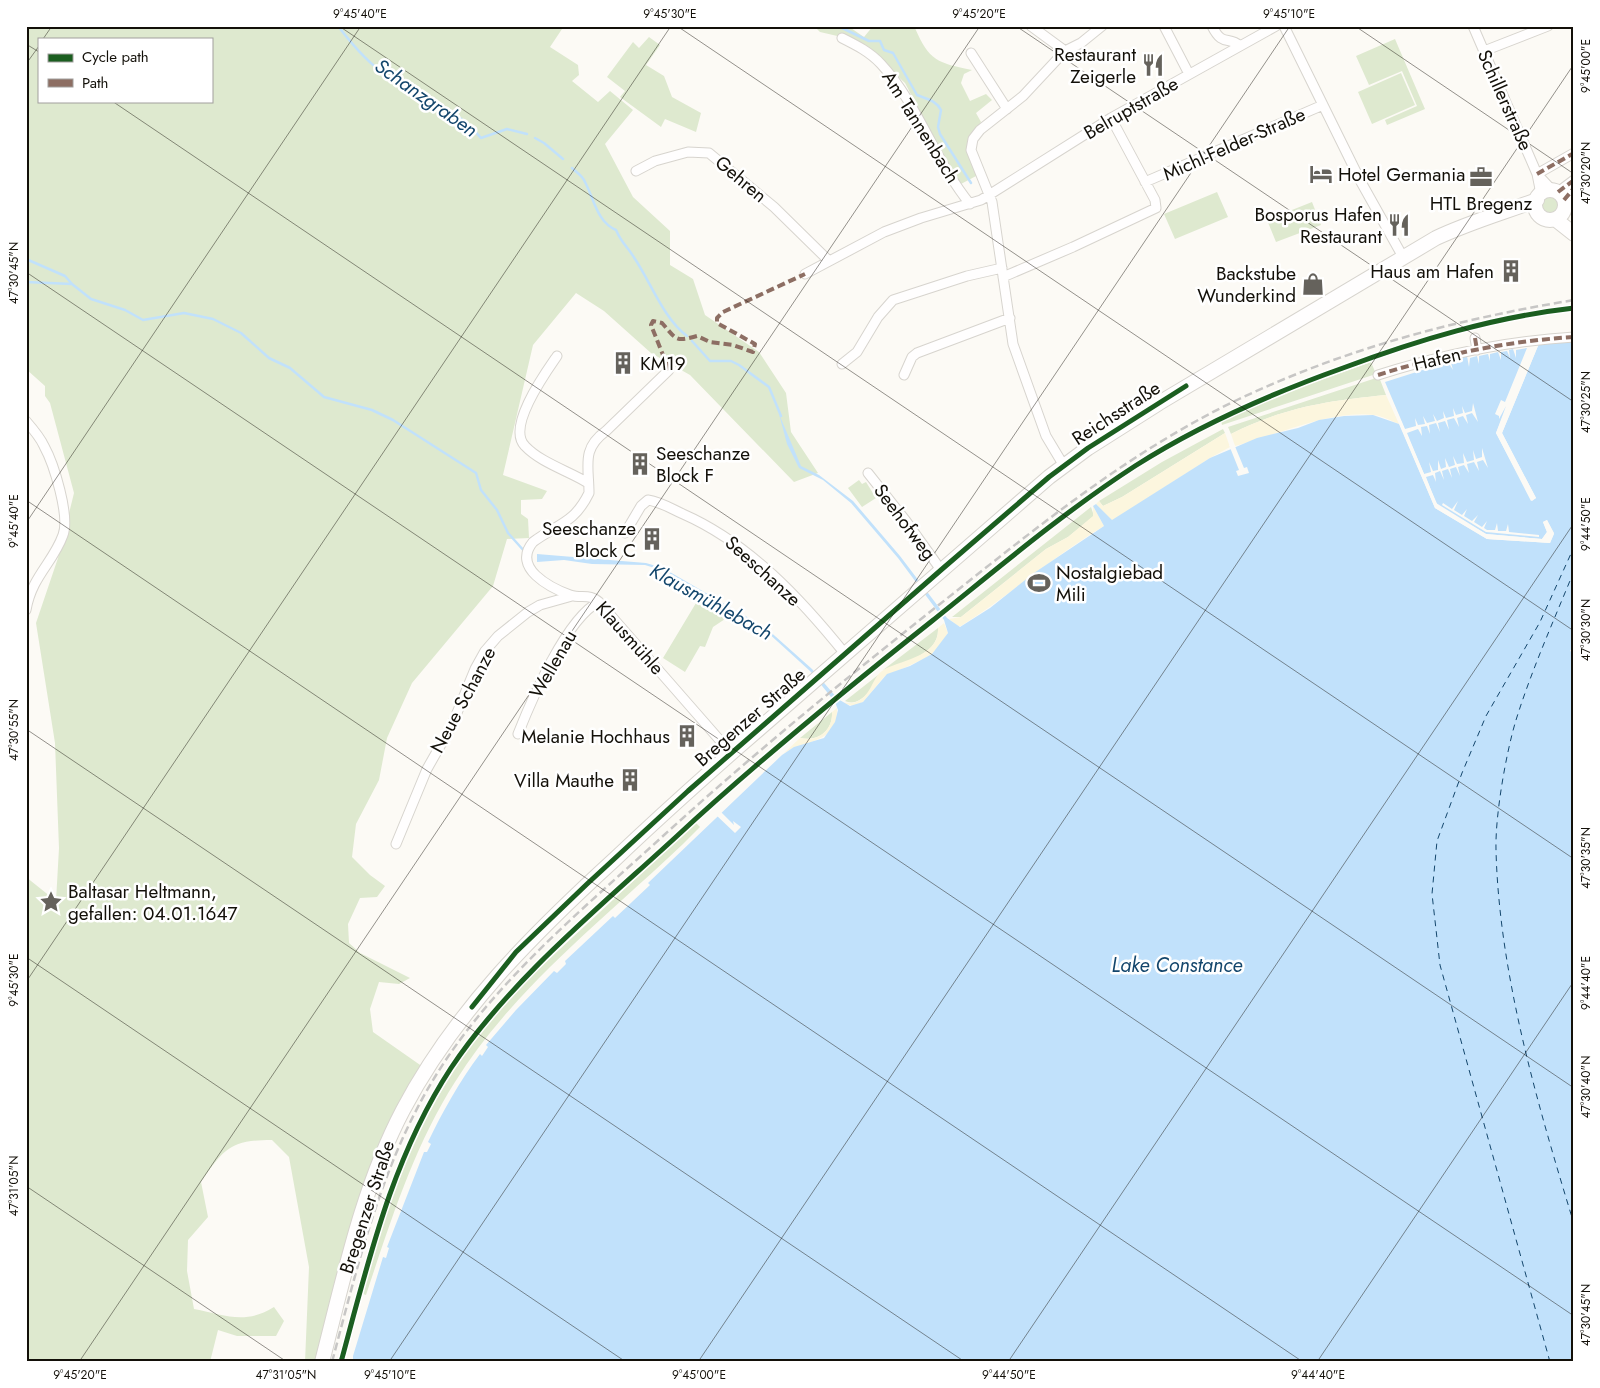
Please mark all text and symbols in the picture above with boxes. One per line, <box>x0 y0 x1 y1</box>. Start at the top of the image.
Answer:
text: 9°45'40"E <box>333 5 387 23</box>
text: 9°45'30"E <box>643 5 697 23</box>
text: 9°45'20"E <box>952 5 1006 23</box>
text: 9°45'10"E <box>1263 5 1315 23</box>
legend <box>38 38 212 102</box>
text: 9°45'00"E <box>1577 39 1595 93</box>
place label: Restaurant Zeigerle <box>1054 41 1136 90</box>
street label: Schillerstraße <box>1471 45 1539 155</box>
text: Cycle path <box>82 46 149 68</box>
water label: Schanzgraben <box>369 52 483 144</box>
restaurant icon: Restaurant Zeigerle <box>1140 52 1166 78</box>
street label: Am Tannenbach <box>876 66 966 188</box>
street label: Belruptstraße <box>1079 70 1183 146</box>
text: Path <box>82 72 108 94</box>
street label: Michl-Felder-Straße <box>1159 100 1310 187</box>
text: 47°30'20"N <box>1577 142 1595 204</box>
street label: Gehren <box>709 149 773 209</box>
hotel icon: Hotel Germania <box>1308 161 1334 187</box>
place label: Hotel Germania <box>1338 161 1465 188</box>
office icon: HTL Bregenz <box>1468 164 1494 190</box>
place label: HTL Bregenz <box>1430 190 1533 217</box>
place label: Bosporus Hafen Restaurant <box>1254 201 1382 250</box>
restaurant icon: Bosporus Hafen Restaurant <box>1386 212 1412 238</box>
text: 47°30'45"N <box>5 242 23 304</box>
place label: Haus am Hafen <box>1370 258 1494 285</box>
building icon: Haus am Hafen <box>1498 258 1524 284</box>
place label: Backstube Wunderkind <box>1197 260 1296 309</box>
shop icon: Backstube Wunderkind <box>1300 271 1326 297</box>
street label: Hafen <box>1410 340 1464 378</box>
building icon: KM19 <box>610 350 636 376</box>
place label: KM19 <box>640 350 686 377</box>
text: 47°30'25"N <box>1577 371 1595 433</box>
street label: Reichsstraße <box>1067 374 1166 452</box>
place label: Seeschanze Block F <box>656 440 750 489</box>
building icon: Seeschanze Block F <box>627 451 653 477</box>
street label: Seehofweg <box>867 478 943 566</box>
text: 9°45'40"E <box>5 494 23 548</box>
text: 9°44'50"E <box>1577 497 1595 551</box>
place label: Seeschanze Block C <box>542 515 636 564</box>
building icon: Seeschanze Block C <box>639 526 665 552</box>
street label: Seeschanze <box>719 529 807 613</box>
water label: Klausmühlebach <box>644 556 778 648</box>
place label: Nostalgiebad Mili <box>1056 559 1163 608</box>
sports icon: Nostalgiebad Mili <box>1026 570 1052 596</box>
street label: Klausmühle <box>590 595 671 681</box>
text: 47°30'30"N <box>1577 599 1595 661</box>
street label: Wellenau <box>523 625 583 703</box>
street label: Neue Schanze <box>424 642 502 758</box>
street label: Bregenzer Straße <box>689 661 811 773</box>
text: 47°30'55"N <box>5 699 23 761</box>
place label: Melanie Hochhaus <box>521 723 670 750</box>
building icon: Melanie Hochhaus <box>674 723 700 749</box>
place label: Villa Mauthe <box>514 767 614 794</box>
building icon: Villa Mauthe <box>617 767 643 793</box>
text: 47°30'35"N <box>1577 827 1595 889</box>
place label: Baltasar Heltmann, gefallen: 04.01.1647 <box>68 878 237 927</box>
place icon: Baltasar Heltmann, gefallen: 04.01.1647 <box>38 889 64 915</box>
water label: Lake Constance <box>1111 951 1243 980</box>
text: 9°45'30"E <box>5 953 23 1007</box>
text: 9°44'40"E <box>1577 956 1595 1010</box>
text: 47°30'40"N <box>1577 1056 1595 1118</box>
street label: Bregenzer Straße <box>333 1137 401 1277</box>
text: 47°31'05"N <box>5 1156 23 1216</box>
text: 47°30'45"N <box>1577 1284 1595 1346</box>
text: 9°45'20"E <box>53 1366 107 1384</box>
text: 47°31'05"N <box>256 1366 316 1384</box>
text: 9°45'10"E <box>364 1366 416 1384</box>
text: 9°45'00"E <box>672 1366 726 1384</box>
text: 9°44'50"E <box>982 1366 1036 1384</box>
text: 9°44'40"E <box>1291 1366 1345 1384</box>

